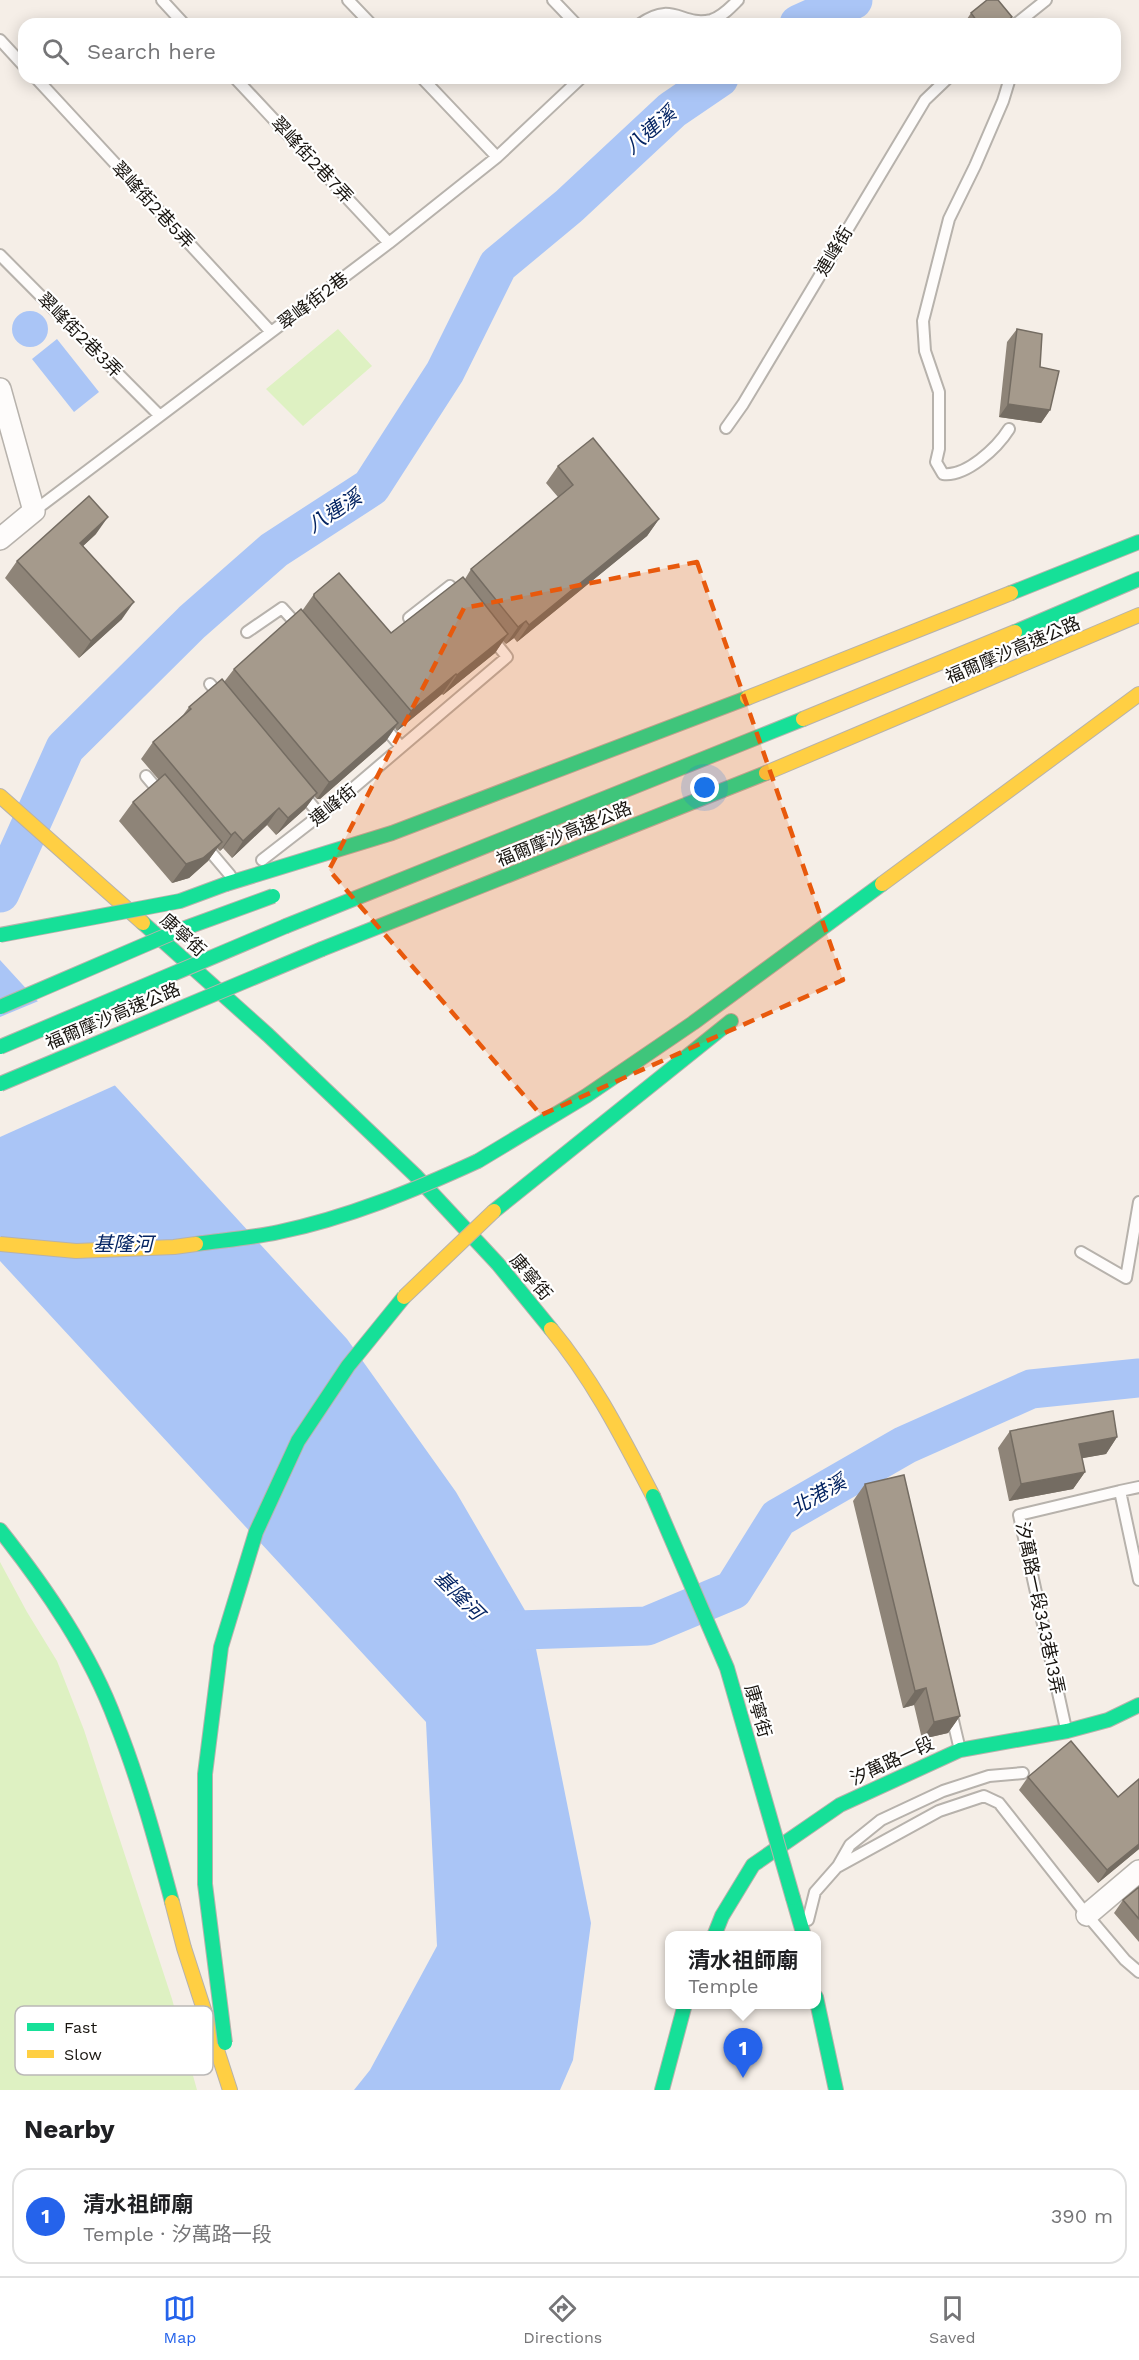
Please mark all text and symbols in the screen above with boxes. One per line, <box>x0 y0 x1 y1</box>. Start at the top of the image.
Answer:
search box <box>18 18 1121 84</box>
icon: search <box>39 35 72 68</box>
text: Search here <box>87 39 216 64</box>
water label: 八連溪 <box>619 99 683 159</box>
street label: 翠峰街2巷7弄 <box>267 112 358 207</box>
street label: 翠峰街2巷5弄 <box>108 157 199 252</box>
street label: 連峰街 <box>811 222 856 279</box>
street label: 翠峰街2巷 <box>273 267 352 334</box>
street label: 翠峰街2巷3弄 <box>34 288 127 381</box>
water label: 八連溪 <box>302 483 368 537</box>
street label: 福爾摩沙高速公路 <box>942 612 1083 687</box>
your location <box>690 773 719 802</box>
street label: 連峰街 <box>305 779 360 830</box>
street label: 福爾摩沙高速公路 <box>493 797 635 870</box>
street label: 康寧街 <box>156 909 210 960</box>
street label: 福爾摩沙高速公路 <box>42 978 183 1053</box>
water label: 基隆河 <box>93 1232 157 1256</box>
street label: 康寧街 <box>506 1249 557 1304</box>
water label: 北港溪 <box>786 1468 853 1520</box>
street label: 汐萬路一段343巷13弄 <box>1012 1520 1069 1696</box>
water label: 基隆河 <box>429 1565 492 1628</box>
street label: 康寧街 <box>741 1682 776 1740</box>
street label: 汐萬路一段 <box>847 1732 937 1789</box>
popup <box>665 1931 821 2009</box>
text: 清水祖師廟 <box>688 1948 798 1973</box>
text: Temple <box>688 1974 759 1998</box>
legend <box>15 2006 213 2075</box>
text: Fast <box>64 2018 97 2037</box>
pin: 1 <box>724 2028 762 2078</box>
text: Slow <box>64 2045 102 2064</box>
text: Nearby <box>24 2114 115 2144</box>
text: 清水祖師廟 <box>83 2192 193 2217</box>
text: 1 <box>41 2204 50 2228</box>
text: 390 m <box>1051 2204 1113 2228</box>
text: Temple · 汐萬路一段 <box>83 2222 272 2246</box>
tab: Map <box>163 2292 196 2347</box>
tab: Directions <box>523 2292 602 2347</box>
tab: Saved <box>929 2292 976 2347</box>

